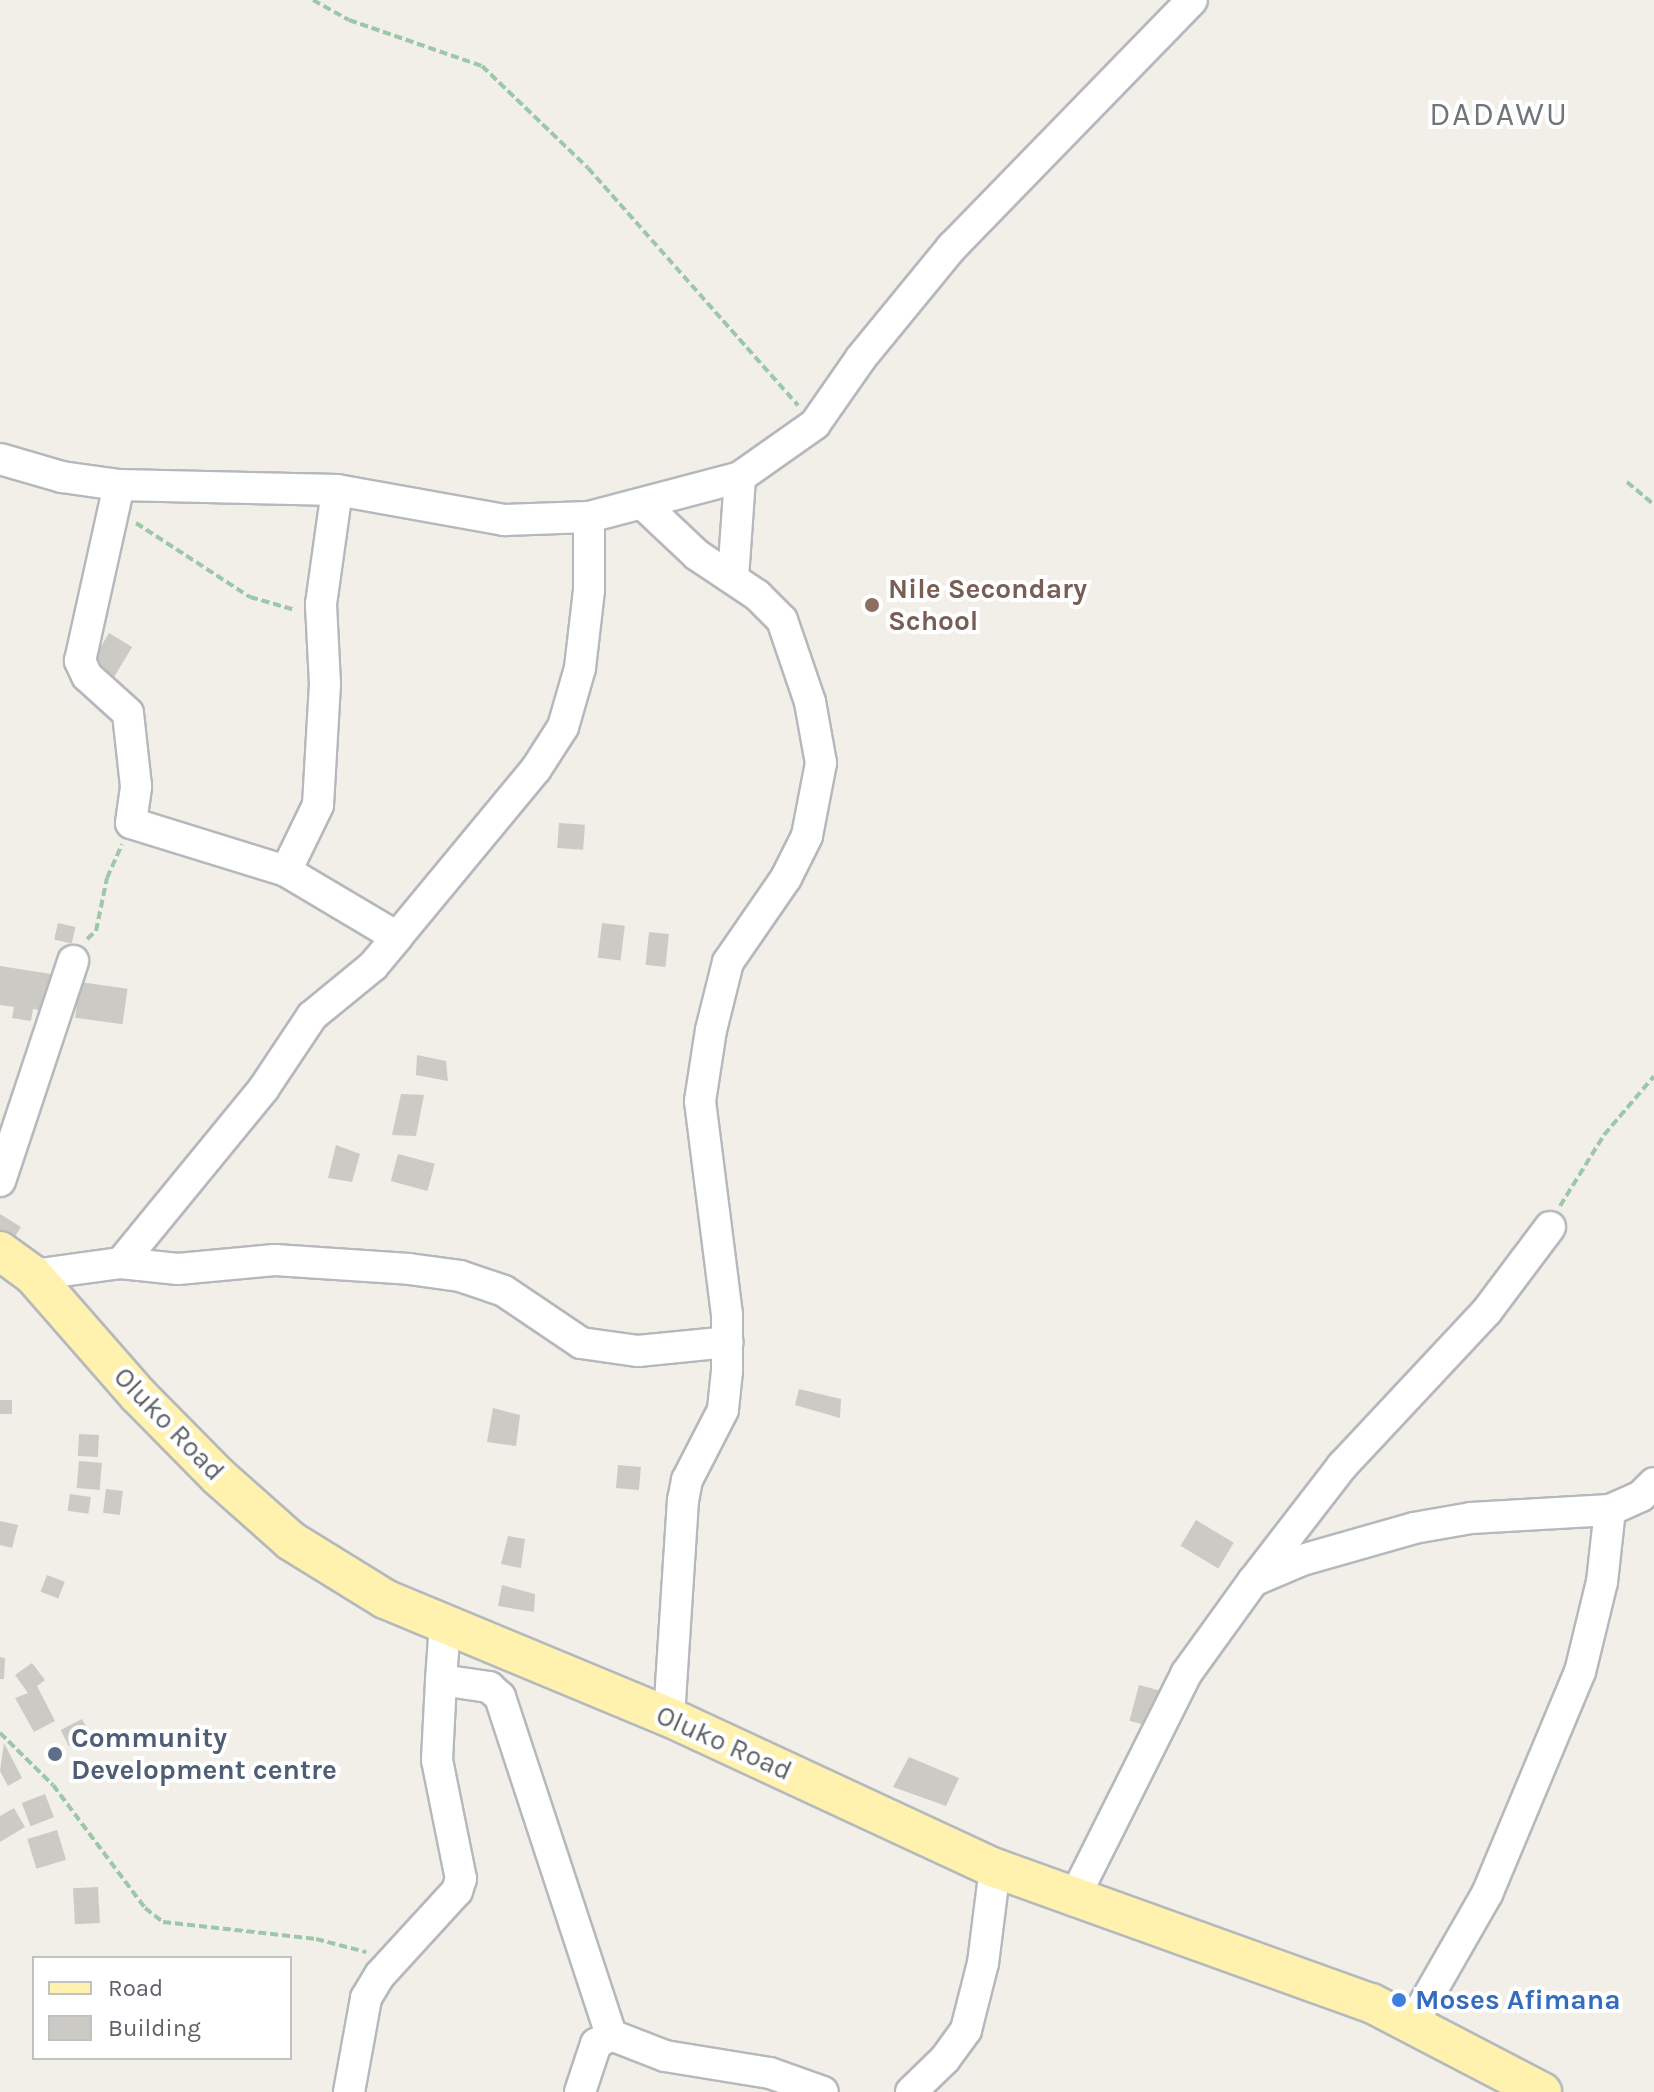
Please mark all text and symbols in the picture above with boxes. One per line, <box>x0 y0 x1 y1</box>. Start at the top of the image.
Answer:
district label: DADAWU <box>1429 96 1569 134</box>
place label: Nile Secondary School <box>888 572 1087 638</box>
marker: Nile Secondary School <box>863 596 881 614</box>
street label: Oluko Road <box>107 1360 231 1488</box>
street label: Oluko Road <box>651 1698 797 1788</box>
place label: Community Development centre <box>71 1721 337 1787</box>
marker: Community Development centre <box>46 1745 64 1763</box>
legend <box>32 1956 292 2060</box>
text: Road <box>108 1974 163 2002</box>
place label: Moses Afimana <box>1415 1983 1621 2017</box>
marker: Moses Afimana <box>1390 1991 1408 2009</box>
text: Building <box>108 2014 201 2042</box>

